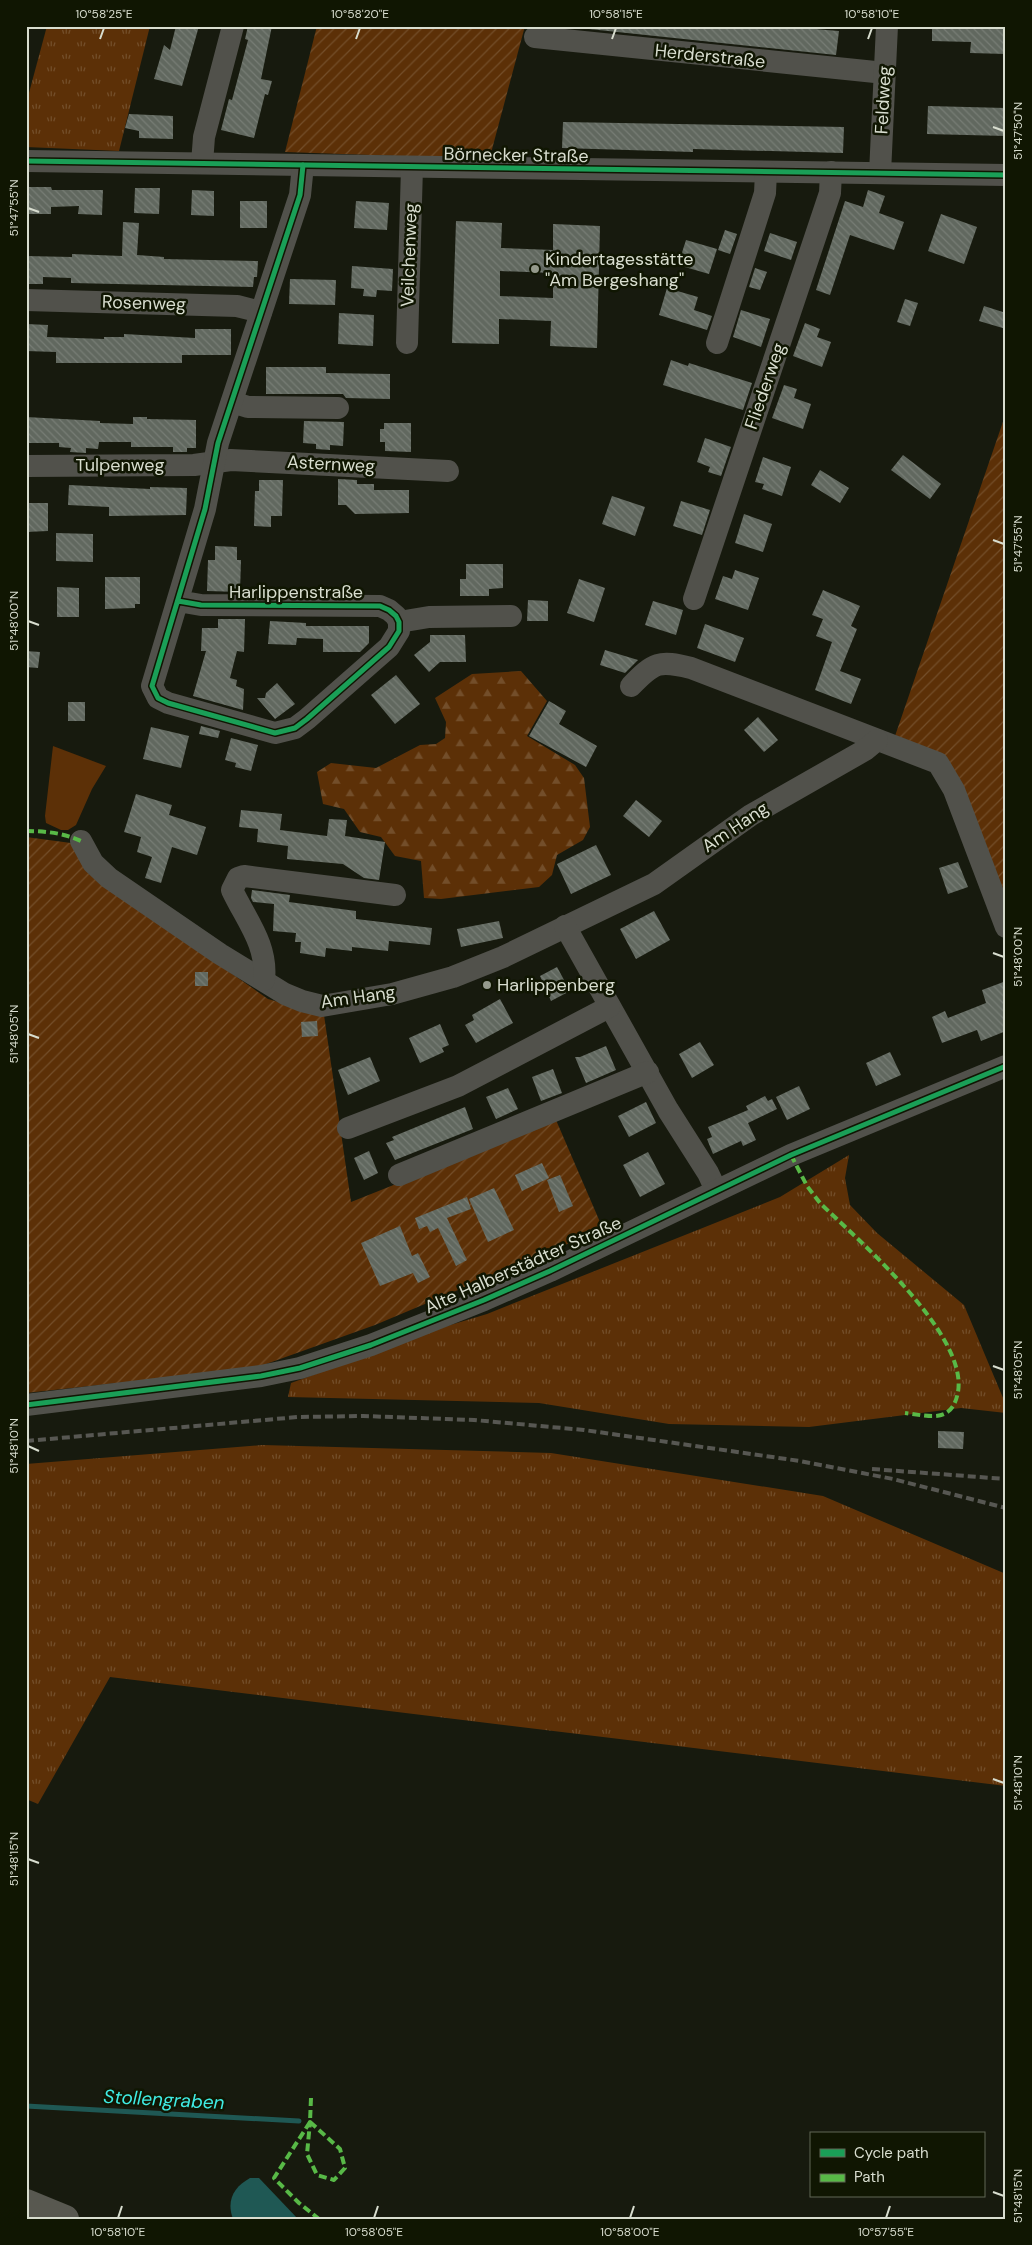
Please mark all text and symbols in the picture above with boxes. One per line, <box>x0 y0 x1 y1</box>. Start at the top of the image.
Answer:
text: 10°58'25"E <box>76 6 133 22</box>
text: 10°58'20"E <box>331 6 389 22</box>
text: 10°58'15"E <box>589 6 643 22</box>
text: 10°58'10"E <box>845 6 900 22</box>
street label: Herderstraße <box>654 38 766 74</box>
street label: Feldweg <box>869 65 897 135</box>
text: 51°47'50"N <box>1010 102 1026 160</box>
street label: Börnecker Straße <box>443 142 589 168</box>
text: 51°47'55"N <box>6 179 22 237</box>
street label: Veilchenweg <box>395 202 423 308</box>
place label: Kindertagesstätte "Am Bergeshang" <box>545 247 693 292</box>
marker: Kindertagesstätte "Am Bergeshang" <box>529 263 541 275</box>
street label: Rosenweg <box>102 290 186 316</box>
street label: Fliederweg <box>739 340 791 432</box>
street label: Asternweg <box>286 450 376 478</box>
street label: Tulpenweg <box>76 453 164 477</box>
text: 51°47'55"N <box>1010 515 1026 573</box>
street label: Harlippenstraße <box>229 580 363 604</box>
text: 51°48'00"N <box>6 591 22 651</box>
street label: Am Hang <box>697 796 773 858</box>
text: 51°48'00"N <box>1010 927 1026 987</box>
place label: Harlippenberg <box>497 973 615 997</box>
marker: Harlippenberg <box>481 979 493 991</box>
street label: Am Hang <box>319 980 397 1014</box>
text: 51°48'05"N <box>6 1005 22 1063</box>
street label: Alte Halberstädter Straße <box>421 1211 625 1319</box>
text: 51°48'05"N <box>1010 1341 1026 1399</box>
text: 51°48'10"N <box>6 1418 22 1474</box>
text: 51°48'10"N <box>1010 1755 1026 1811</box>
text: 51°48'15"N <box>6 1832 22 1886</box>
water label: Stollengraben <box>103 2084 225 2115</box>
legend <box>810 2132 984 2198</box>
text: Cycle path <box>854 2143 929 2163</box>
text: Path <box>854 2167 885 2187</box>
text: 51°48'15"N <box>1010 2169 1026 2223</box>
text: 10°58'10"E <box>91 2224 146 2240</box>
text: 10°58'05"E <box>345 2224 403 2240</box>
text: 10°58'00"E <box>600 2224 660 2240</box>
text: 10°57'55"E <box>858 2224 914 2240</box>

